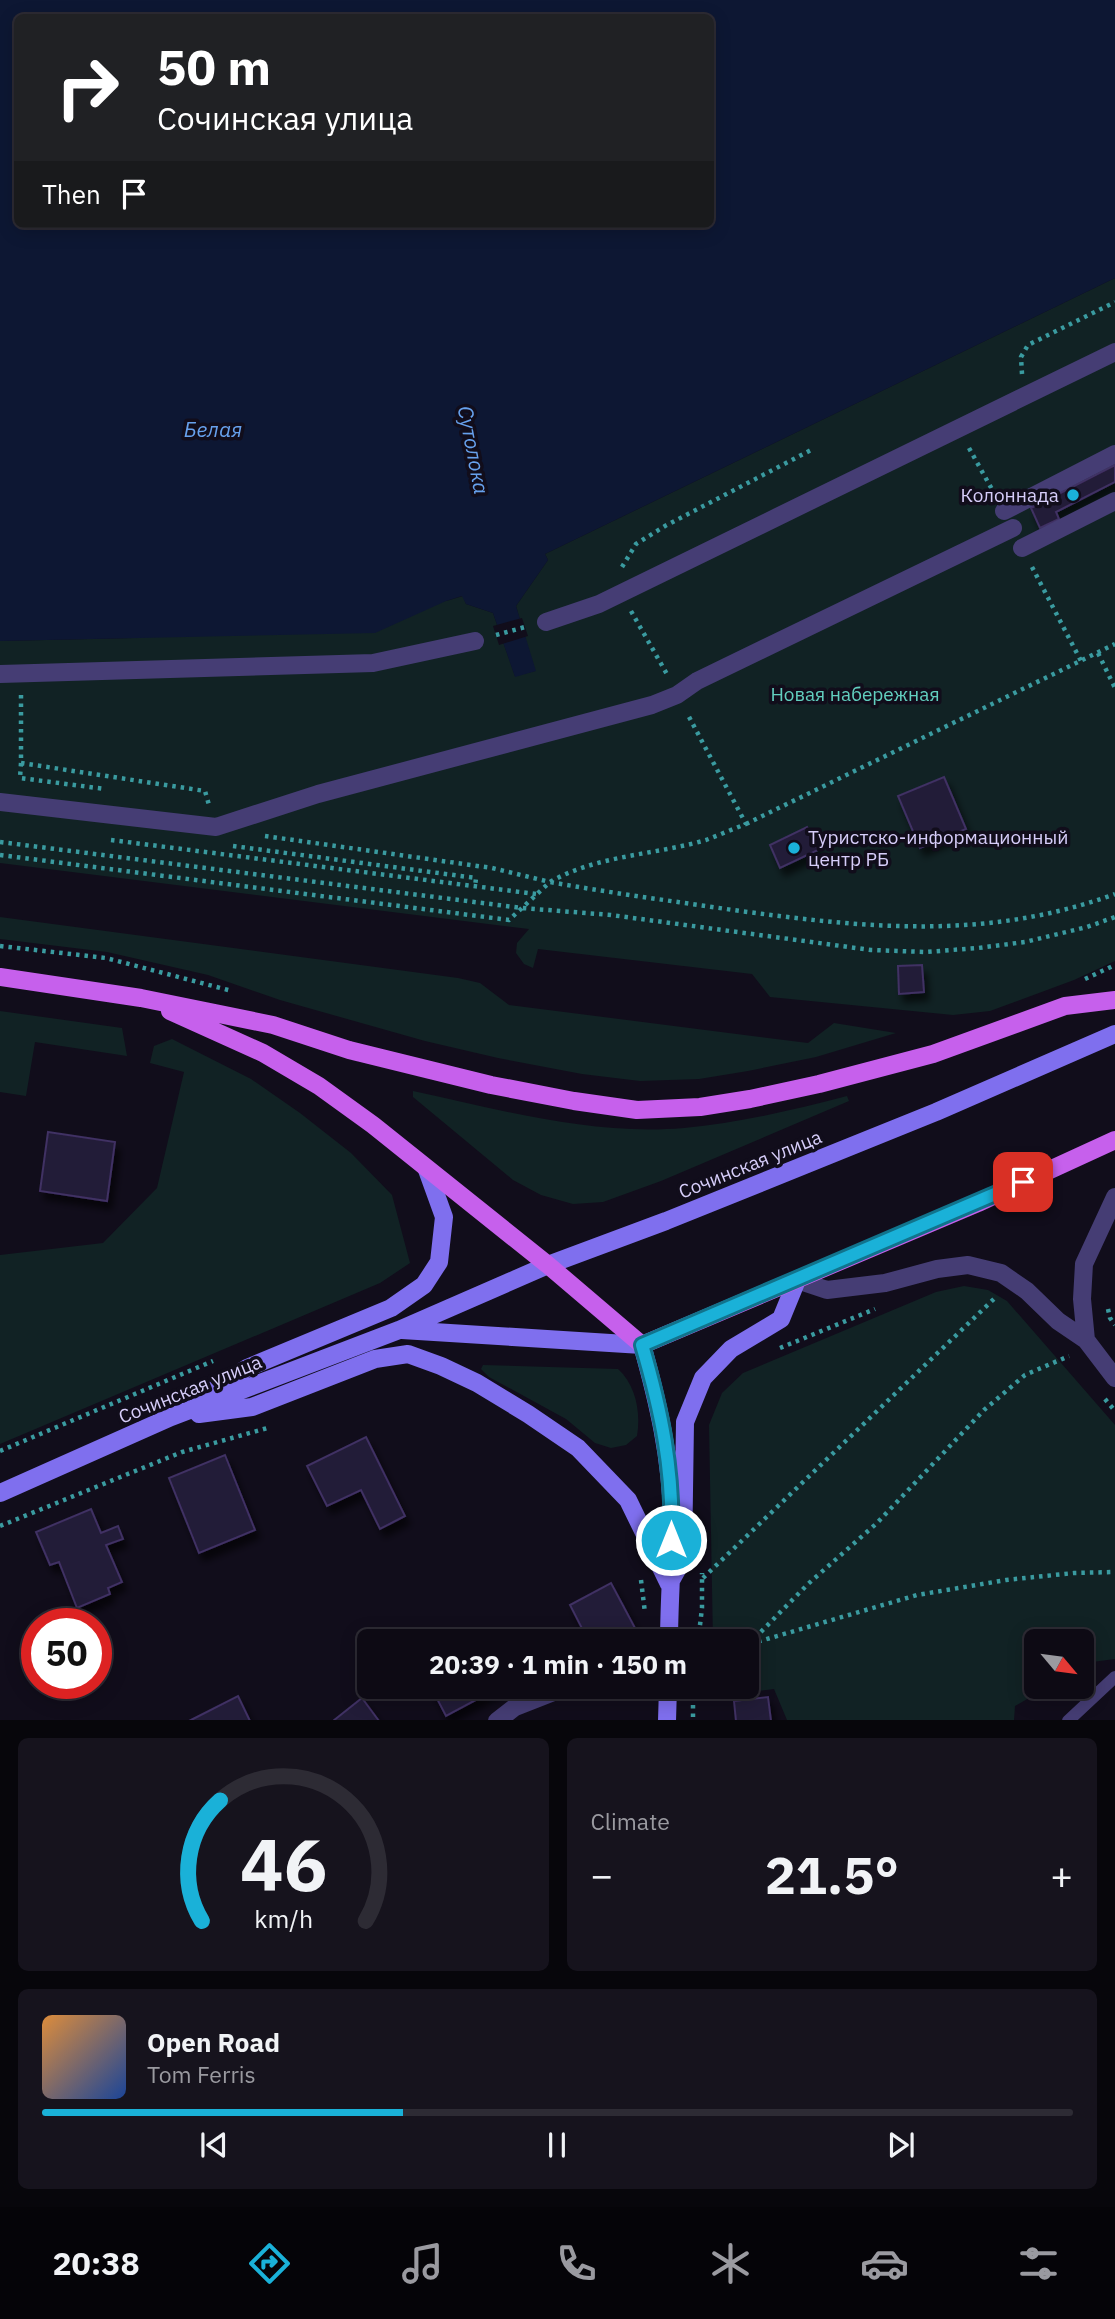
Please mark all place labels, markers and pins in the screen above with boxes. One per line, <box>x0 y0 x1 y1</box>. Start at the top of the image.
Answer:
place label: Колоннада <box>961 483 1059 507</box>
marker: Колоннада <box>1065 487 1081 503</box>
place label: Туристско-информационный центр РБ <box>808 825 1068 871</box>
marker: Туристско-информационный центр РБ <box>786 840 802 856</box>
pin <box>993 1152 1053 1212</box>

